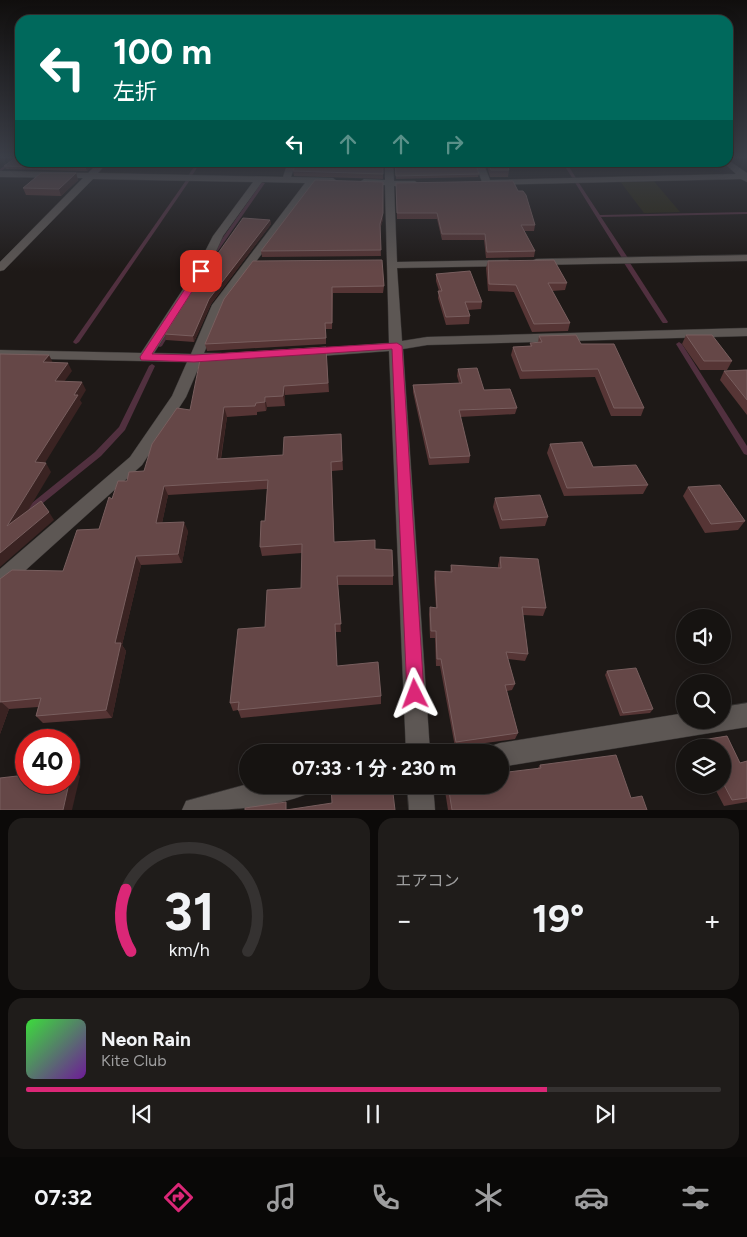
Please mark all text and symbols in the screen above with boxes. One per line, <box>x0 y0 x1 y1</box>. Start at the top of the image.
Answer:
text: 100 m <box>113 31 212 73</box>
icon: left <box>30 35 95 100</box>
text: 左折 <box>113 78 157 105</box>
icon: left <box>281 130 309 158</box>
icon: ahead <box>334 130 362 158</box>
icon: ahead <box>387 130 415 158</box>
icon: right <box>440 130 468 158</box>
pin <box>180 250 222 292</box>
icon: arrive <box>187 257 215 285</box>
map controls <box>676 609 731 794</box>
button: sound <box>676 609 731 664</box>
position arrow <box>388 667 440 719</box>
button: search <box>676 674 731 729</box>
speed limit sign: 40 <box>15 729 80 794</box>
button: layers <box>676 739 731 794</box>
text: 07:33 · 1 分 · 230 m <box>292 757 456 780</box>
text: エアコン <box>396 871 460 890</box>
text: 31 <box>163 881 214 943</box>
text: 19° <box>532 896 584 942</box>
text: − <box>396 903 413 937</box>
text: + <box>704 903 721 937</box>
text: km/h <box>168 939 209 960</box>
text: Neon Rain <box>101 1028 191 1051</box>
text: Kite Club <box>101 1051 167 1070</box>
icon: previous <box>128 1100 156 1128</box>
icon: pause <box>359 1100 387 1128</box>
icon: next <box>591 1100 619 1128</box>
icon: directions <box>161 1180 196 1215</box>
icon: music <box>264 1180 299 1215</box>
icon: phone <box>368 1180 403 1215</box>
icon: climate <box>471 1180 506 1215</box>
icon: car <box>574 1180 609 1215</box>
icon: filters <box>678 1180 713 1215</box>
text: 07:32 <box>34 1184 92 1211</box>

